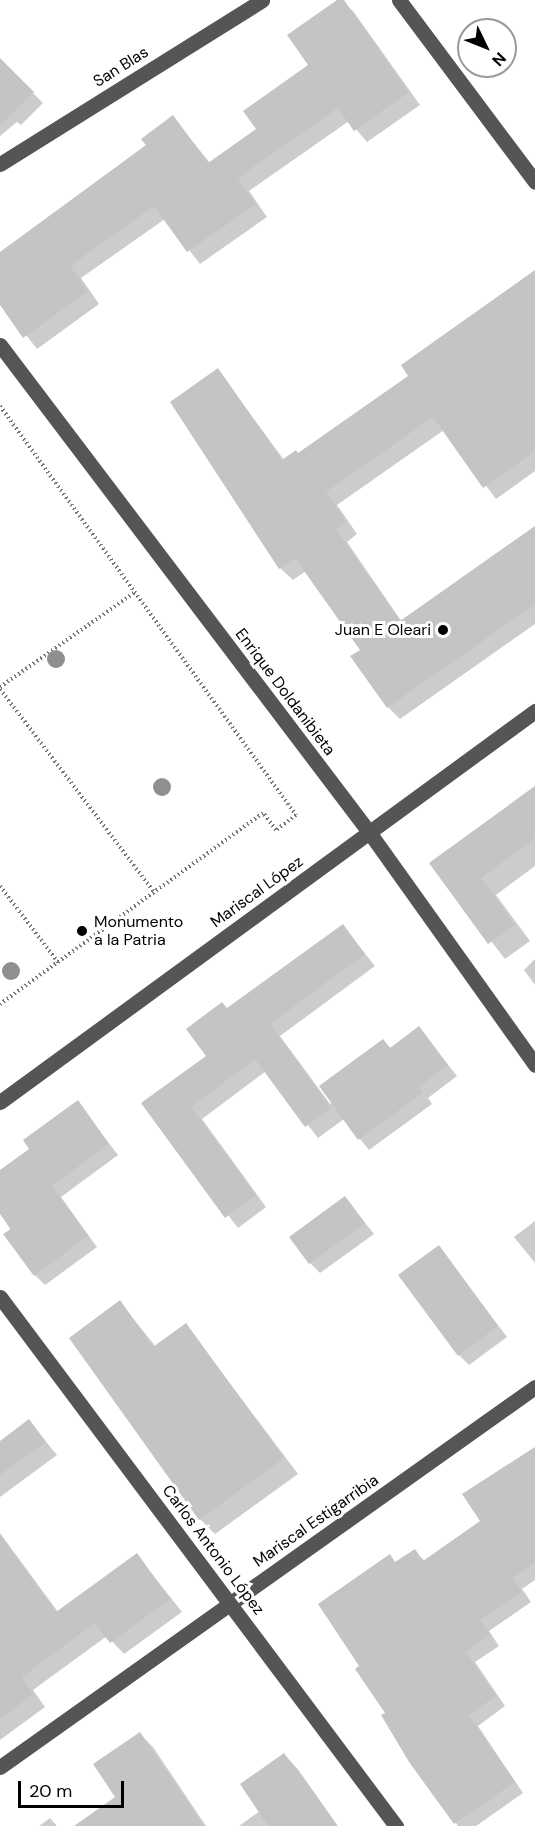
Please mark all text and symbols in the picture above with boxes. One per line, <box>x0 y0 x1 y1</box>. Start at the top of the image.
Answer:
north arrow <box>457 18 517 78</box>
street label: San Blas <box>90 43 152 91</box>
text: N <box>487 48 511 71</box>
place label: Juan E Oleari <box>335 620 431 640</box>
marker: Juan E Oleari <box>436 623 450 637</box>
street label: Enrique Doldanibieta <box>231 625 339 759</box>
street label: Mariscal López <box>207 852 307 932</box>
place label: Monumento a la Patria <box>94 912 183 950</box>
marker: Monumento a la Patria <box>75 924 89 938</box>
street label: Mariscal Estigarribia <box>250 1471 382 1571</box>
street label: Carlos Antonio López <box>158 1481 268 1619</box>
scale bar <box>21 1769 128 1807</box>
text: 20 m <box>29 1779 72 1803</box>

